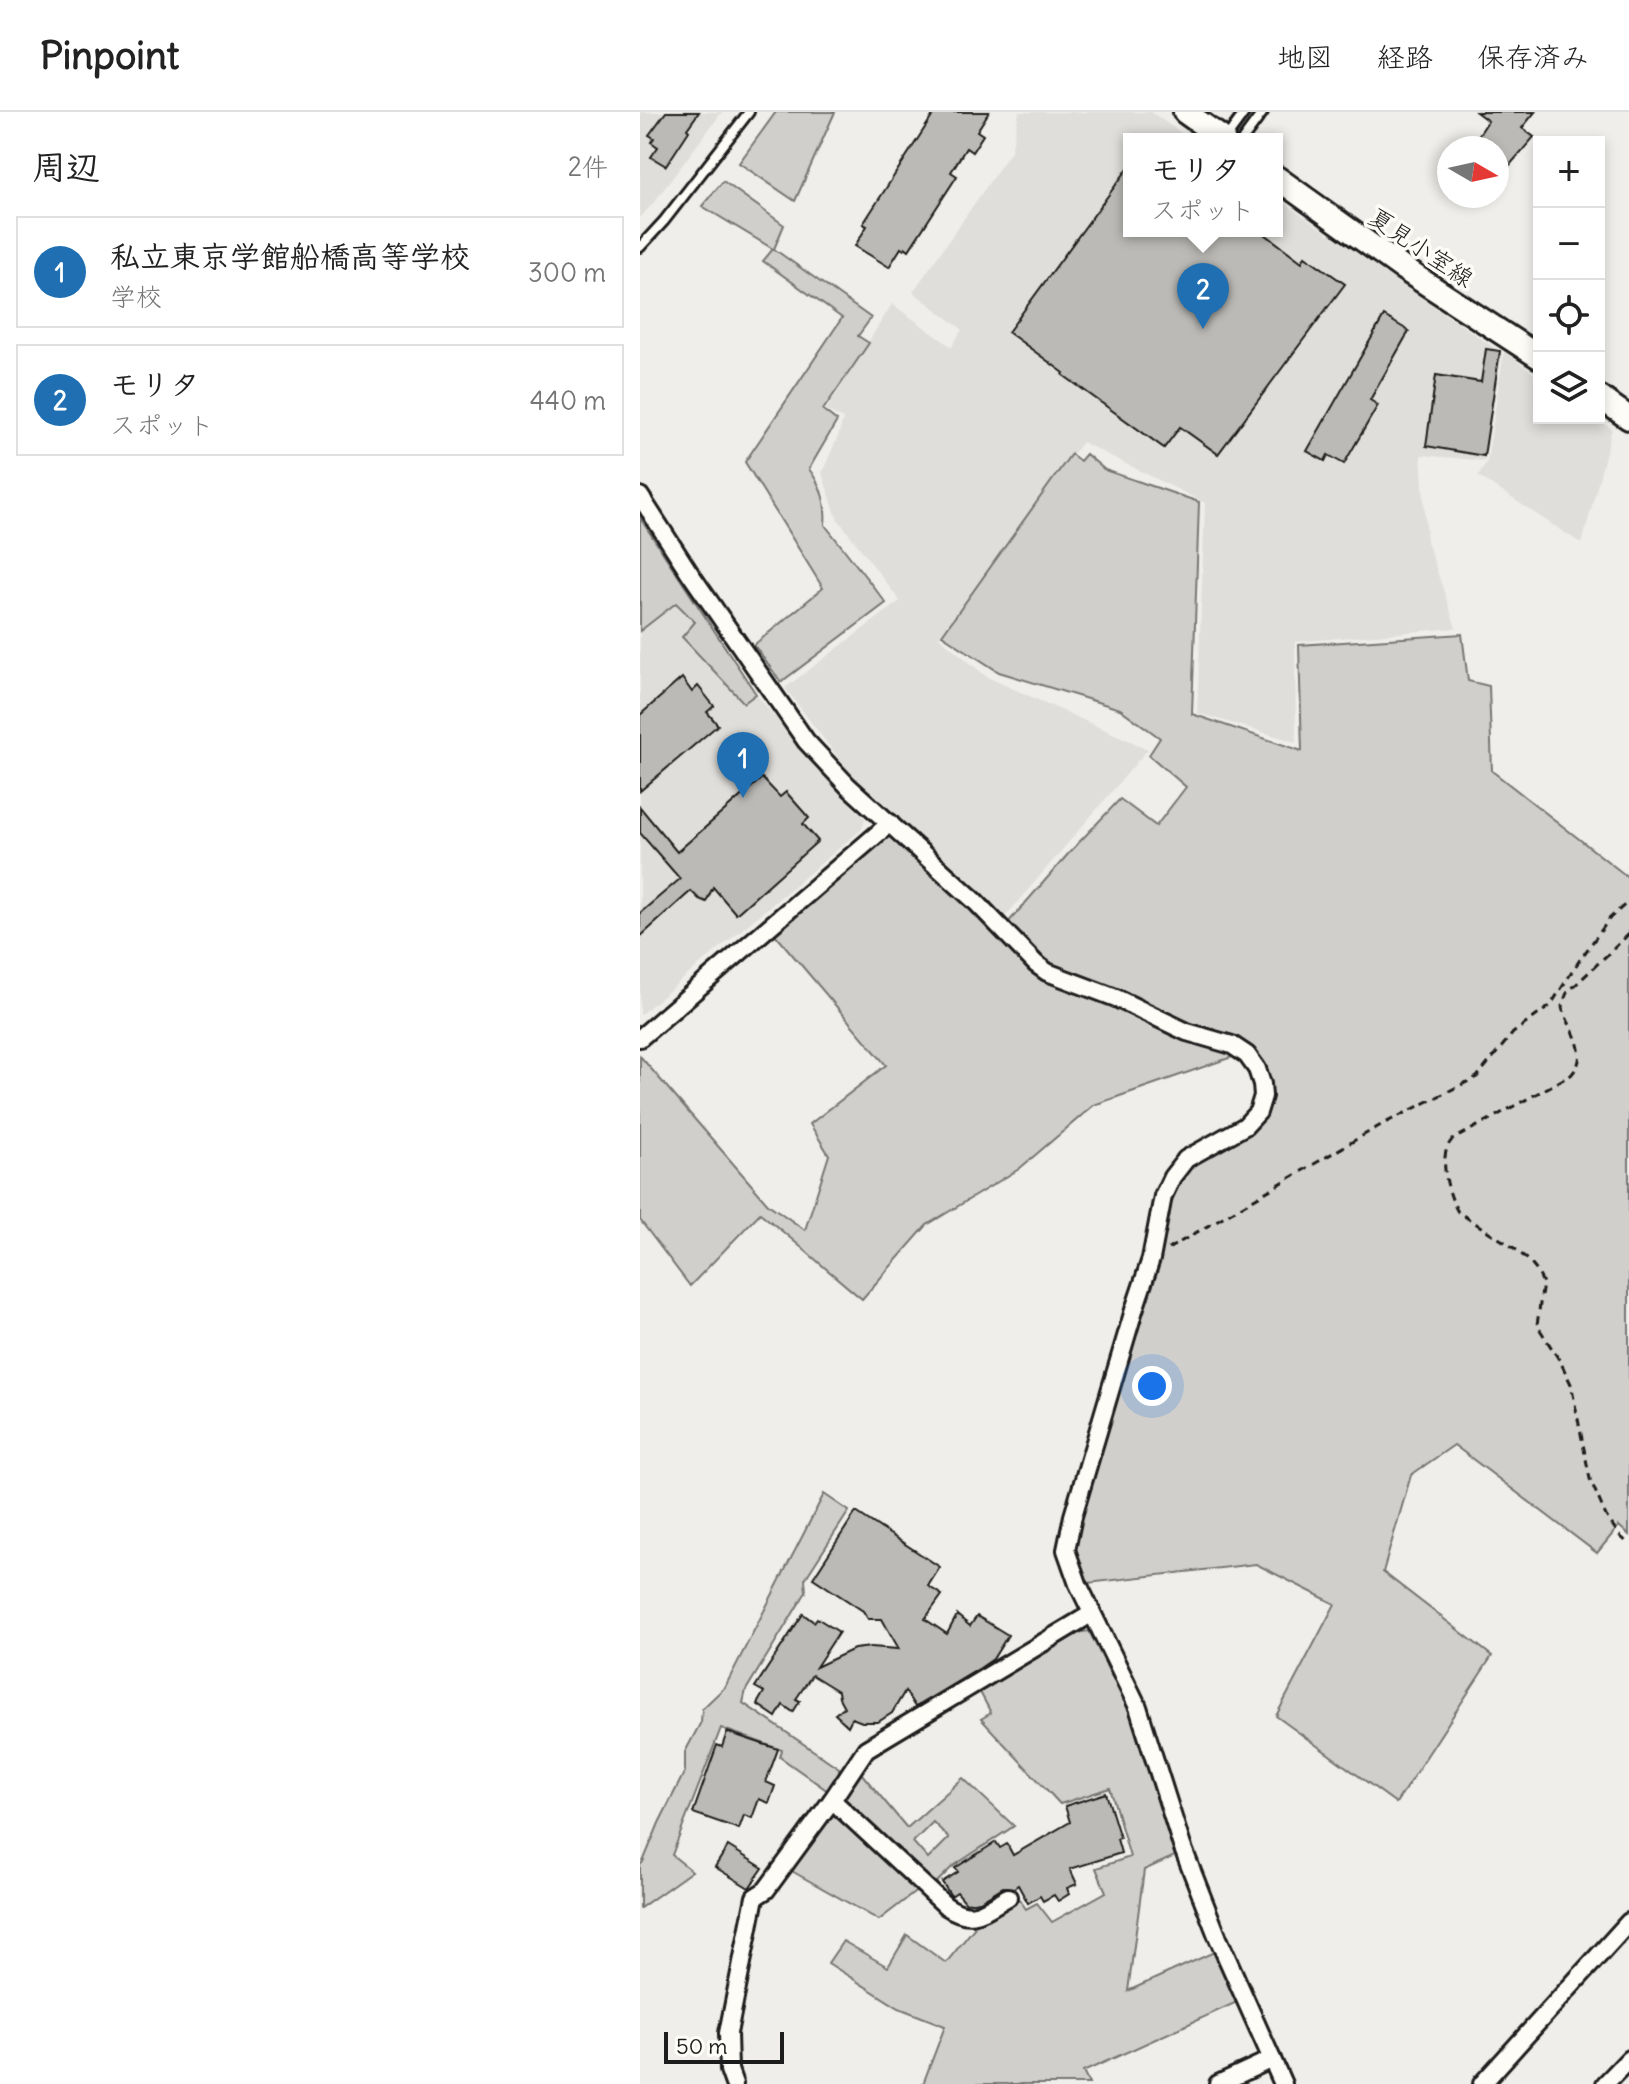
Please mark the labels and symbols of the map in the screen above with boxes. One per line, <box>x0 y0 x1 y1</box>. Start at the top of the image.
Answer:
north arrow <box>1437 136 1509 208</box>
street label: 夏見小室線 <box>1363 201 1480 293</box>
pin: 2 <box>1177 263 1229 329</box>
pin: 1 <box>717 732 769 798</box>
your location <box>1132 1366 1172 1406</box>
scale bar <box>664 2028 784 2064</box>

